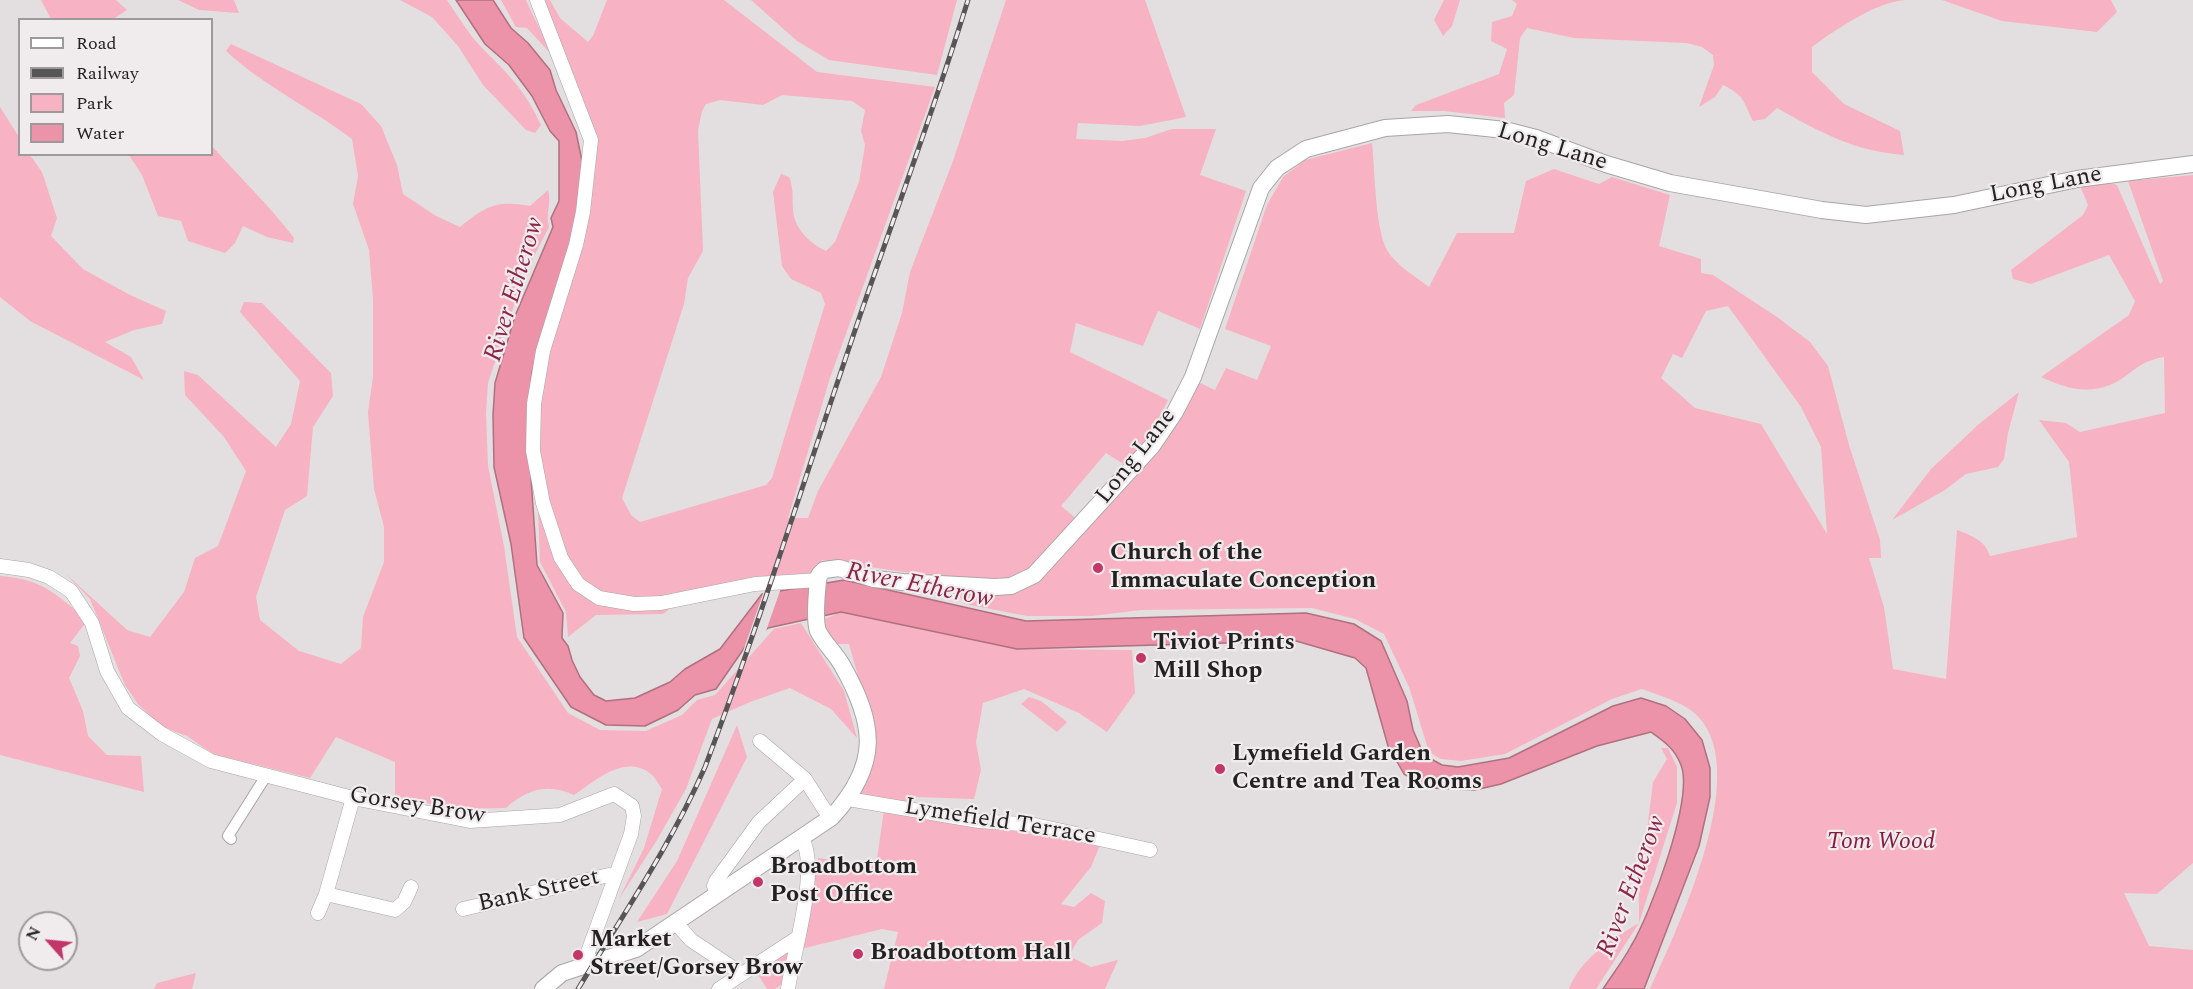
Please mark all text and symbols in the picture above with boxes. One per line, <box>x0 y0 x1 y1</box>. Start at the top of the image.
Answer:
legend <box>18 18 213 156</box>
text: Road <box>76 30 117 57</box>
text: Railway <box>76 60 139 87</box>
text: Park <box>76 90 113 117</box>
street label: Long Lane <box>1493 118 1611 178</box>
text: Water <box>76 120 124 147</box>
street label: Long Lane <box>1988 161 2104 211</box>
water label: River Etherow <box>479 214 553 366</box>
street label: Long Lane <box>1091 403 1183 511</box>
place label: Church of the Immaculate Conception <box>1110 540 1376 596</box>
water label: River Etherow <box>843 557 995 617</box>
marker: Church of the Immaculate Conception <box>1091 561 1105 575</box>
place label: Tiviot Prints Mill Shop <box>1153 630 1295 686</box>
marker: Tiviot Prints Mill Shop <box>1134 651 1148 665</box>
place label: Lymefield Garden Centre and Tea Rooms <box>1232 741 1482 797</box>
marker: Lymefield Garden Centre and Tea Rooms <box>1213 762 1227 776</box>
street label: Gorsey Brow <box>347 782 487 832</box>
street label: Lymefield Terrace <box>902 794 1098 852</box>
water label: River Etherow <box>1592 812 1674 962</box>
park label: Tom Wood <box>1827 829 1935 857</box>
place label: Broadbottom Post Office <box>770 854 917 910</box>
street label: Bank Street <box>475 864 603 920</box>
marker: Broadbottom Post Office <box>751 875 765 889</box>
north arrow <box>18 911 78 971</box>
text: N <box>20 922 47 945</box>
place label: Market Street/Gorsey Brow <box>590 927 802 983</box>
place label: Broadbottom Hall <box>870 940 1071 968</box>
marker: Broadbottom Hall <box>851 947 865 961</box>
marker: Market Street/Gorsey Brow <box>571 948 585 962</box>

